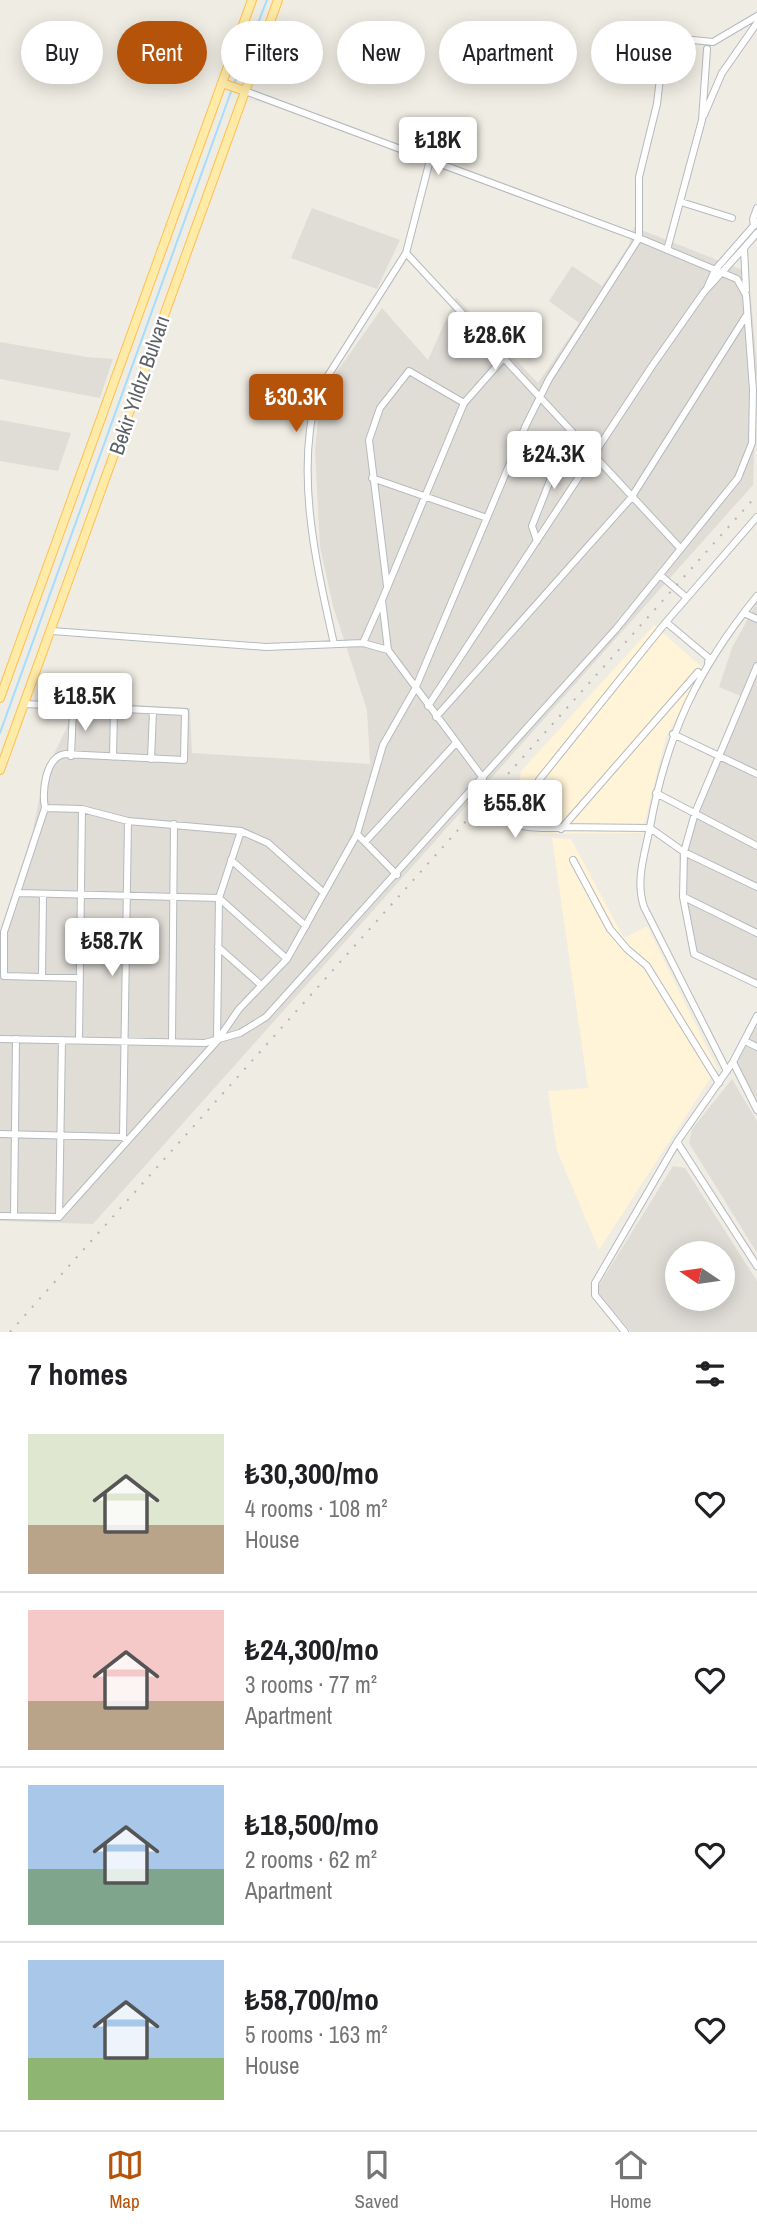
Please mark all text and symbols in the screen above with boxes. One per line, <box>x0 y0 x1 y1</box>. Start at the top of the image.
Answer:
chip: Buy <box>21 21 103 84</box>
chip: Rent <box>117 21 207 84</box>
chip: Filters <box>221 21 323 84</box>
chip: New <box>337 21 425 84</box>
chip: Apartment <box>439 21 577 84</box>
chip: House <box>591 21 696 84</box>
pin: ₺18K <box>397 118 479 177</box>
text: ₺18K <box>415 124 461 155</box>
street label: Bekir Yıldız Bulvarı <box>102 311 176 459</box>
pin: ₺28.6K <box>438 312 552 372</box>
text: ₺28.6K <box>464 319 526 350</box>
pin: ₺30.3K <box>239 374 353 434</box>
text: ₺30.3K <box>265 381 327 412</box>
pin: ₺24.3K <box>497 432 611 491</box>
text: ₺24.3K <box>523 438 585 469</box>
pin: ₺18.5K <box>28 674 142 733</box>
text: ₺18.5K <box>54 680 116 711</box>
pin: ₺55.8K <box>458 780 572 840</box>
text: ₺55.8K <box>484 787 546 818</box>
pin: ₺58.7K <box>55 918 169 978</box>
text: ₺58.7K <box>81 925 143 956</box>
north arrow <box>665 1241 735 1311</box>
map controls <box>665 1241 735 1311</box>
text: 7 homes <box>28 1354 128 1394</box>
icon: filters <box>691 1355 729 1393</box>
text: ₺30,300/mo <box>245 1453 379 1493</box>
icon: home <box>84 1462 168 1546</box>
icon: heart <box>691 1485 729 1523</box>
text: 4 rooms · 108 m² <box>245 1493 388 1524</box>
text: House <box>245 1524 300 1555</box>
text: ₺24,300/mo <box>245 1629 379 1669</box>
icon: home <box>84 1638 168 1722</box>
icon: heart <box>691 1661 729 1699</box>
text: 3 rooms · 77 m² <box>245 1669 377 1700</box>
text: Apartment <box>245 1700 332 1731</box>
text: ₺18,500/mo <box>245 1804 379 1844</box>
icon: home <box>84 1813 168 1897</box>
icon: heart <box>691 1836 729 1874</box>
text: 2 rooms · 62 m² <box>245 1844 377 1875</box>
text: Apartment <box>245 1875 332 1906</box>
text: ₺58,700/mo <box>245 1979 379 2019</box>
icon: home <box>84 1988 168 2072</box>
icon: heart <box>691 2011 729 2049</box>
text: 5 rooms · 163 m² <box>245 2019 388 2050</box>
text: House <box>245 2050 300 2081</box>
tab: Map <box>106 2146 144 2214</box>
tab: Saved <box>355 2146 399 2214</box>
tab: Home <box>610 2146 651 2214</box>

